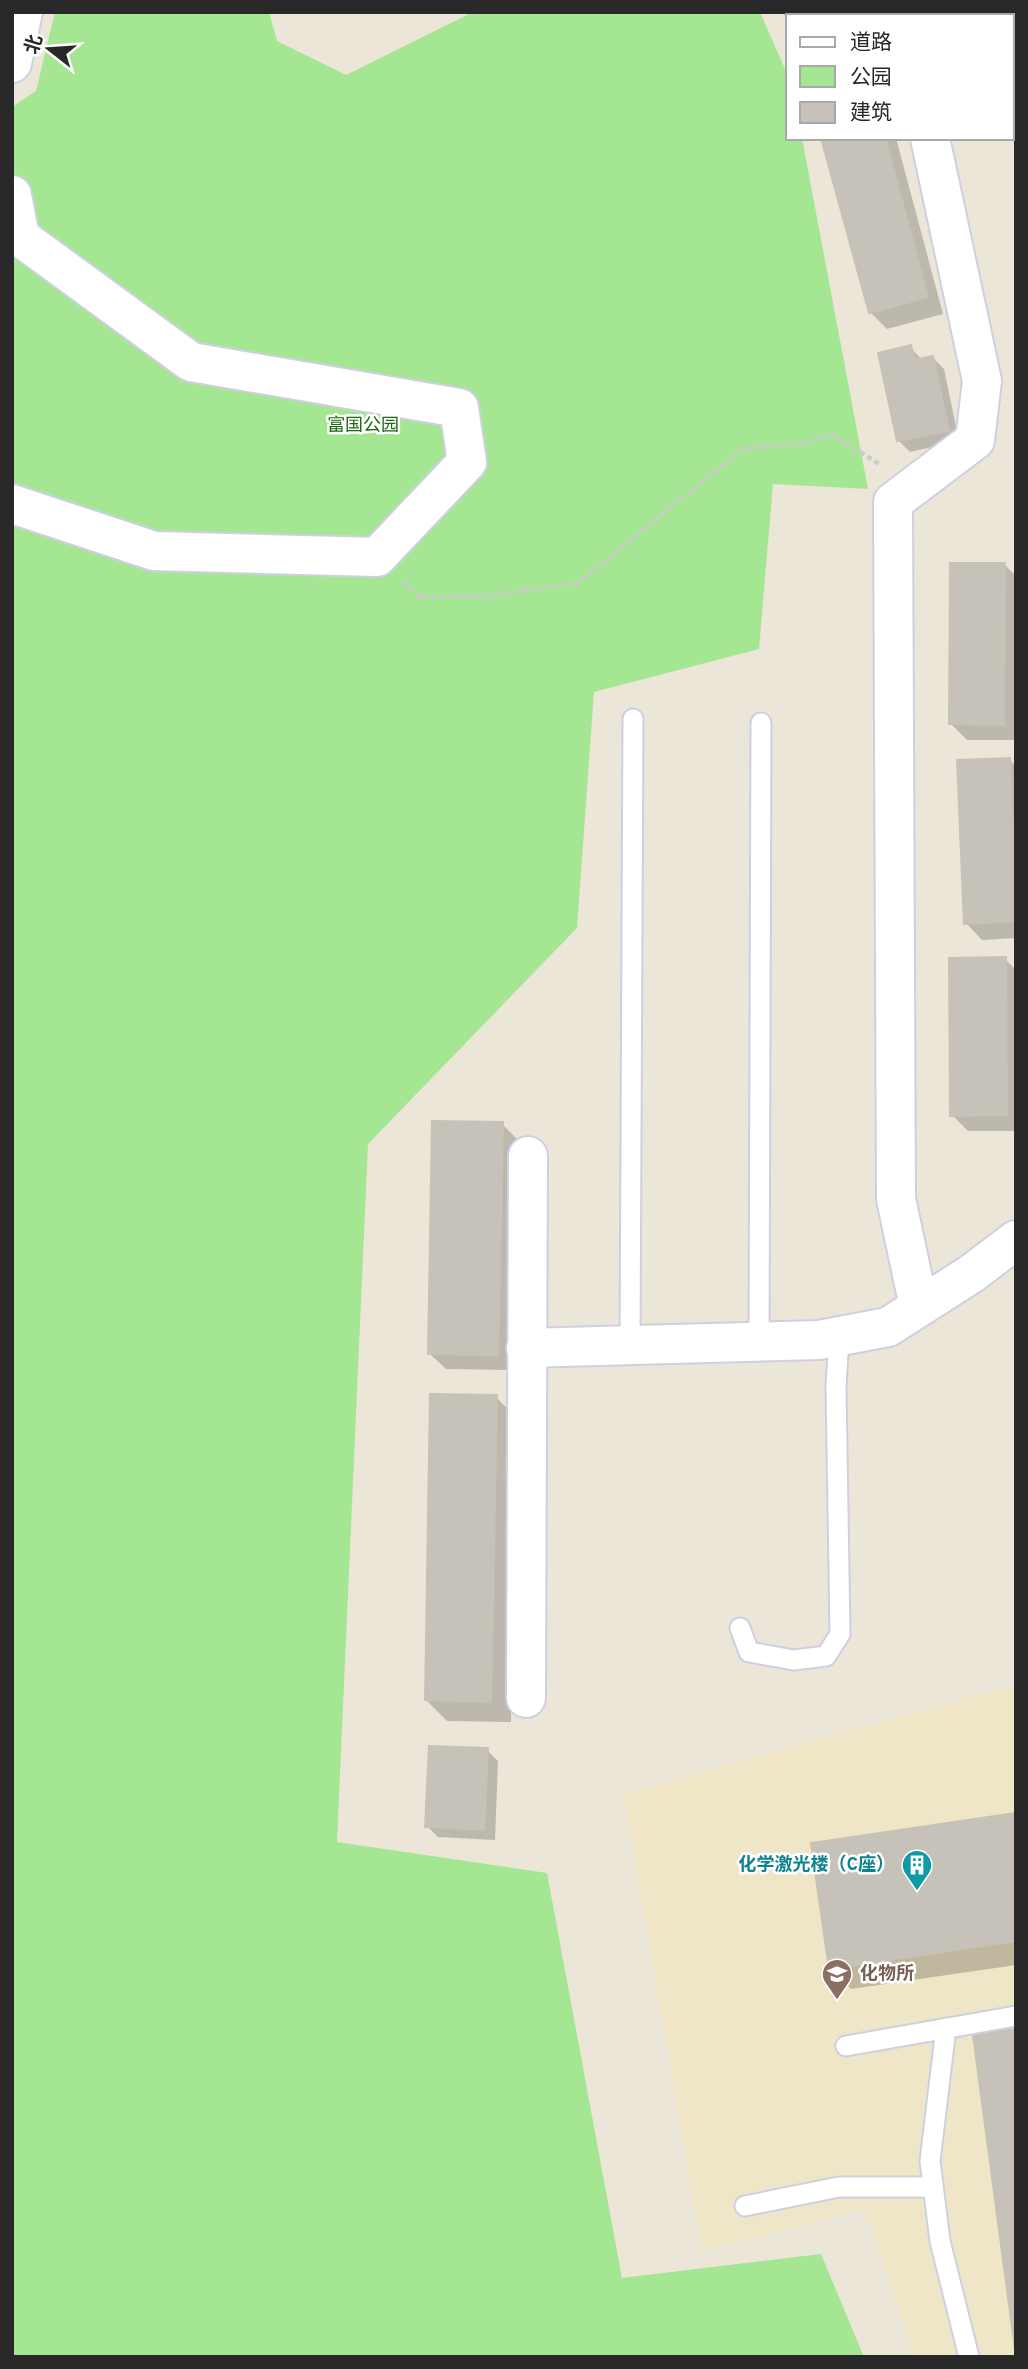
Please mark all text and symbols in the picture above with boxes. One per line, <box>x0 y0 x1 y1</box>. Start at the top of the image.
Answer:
north arrow <box>14 14 84 84</box>
legend <box>786 14 1014 140</box>
text: 道路 <box>850 30 892 57</box>
text: 北 <box>20 32 49 57</box>
text: 公园 <box>850 65 892 92</box>
text: 建筑 <box>850 100 892 127</box>
park label: 富国公园 <box>327 415 399 438</box>
building icon: 化学激光楼（C座） <box>900 1848 934 1892</box>
place label: 化学激光楼（C座） <box>739 1854 894 1877</box>
school or university icon: 化物所 <box>820 1957 854 2001</box>
place label: 化物所 <box>860 1963 914 1986</box>

